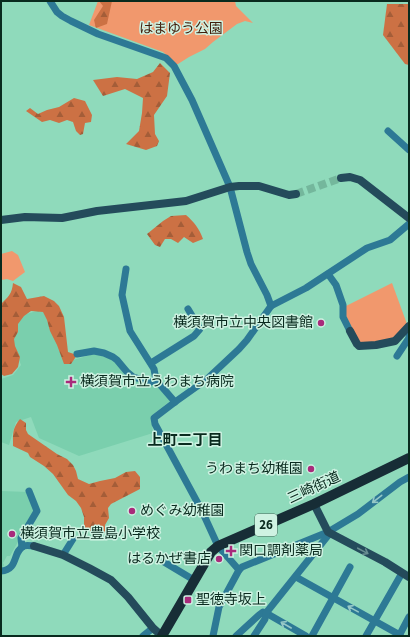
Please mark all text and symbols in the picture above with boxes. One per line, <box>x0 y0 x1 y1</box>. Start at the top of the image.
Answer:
park label: はまゆう公園 <box>139 19 223 39</box>
place label: 横須賀市立中央図書館 <box>173 313 313 333</box>
marker: 横須賀市立中央図書館 <box>316 318 326 328</box>
place label: 横須賀市立うわまち病院 <box>80 372 234 392</box>
marker: 横須賀市立うわまち病院 <box>65 376 77 388</box>
district label: 上町二丁目 <box>147 430 223 451</box>
place label: うわまち幼稚園 <box>205 459 303 479</box>
marker: うわまち幼稚園 <box>306 464 316 474</box>
street label: 三崎街道 <box>284 467 344 509</box>
one-way arrow <box>372 495 383 504</box>
place label: めぐみ幼稚園 <box>140 501 224 521</box>
marker: めぐみ幼稚園 <box>127 506 137 516</box>
road number: 26 <box>255 514 277 536</box>
place label: 横須賀市立豊島小学校 <box>20 524 160 544</box>
marker: 横須賀市立豊島小学校 <box>7 529 17 539</box>
place label: 関口調剤薬局 <box>239 541 323 561</box>
marker: 関口調剤薬局 <box>226 546 236 556</box>
one-way arrow <box>356 547 368 555</box>
place label: はるかぜ書店 <box>127 549 211 569</box>
marker: はるかぜ書店 <box>214 554 224 564</box>
place label: 聖徳寺坂上 <box>196 590 266 610</box>
marker: 聖徳寺坂上 <box>183 595 193 605</box>
one-way arrow <box>347 605 359 612</box>
one-way arrow <box>280 620 292 628</box>

